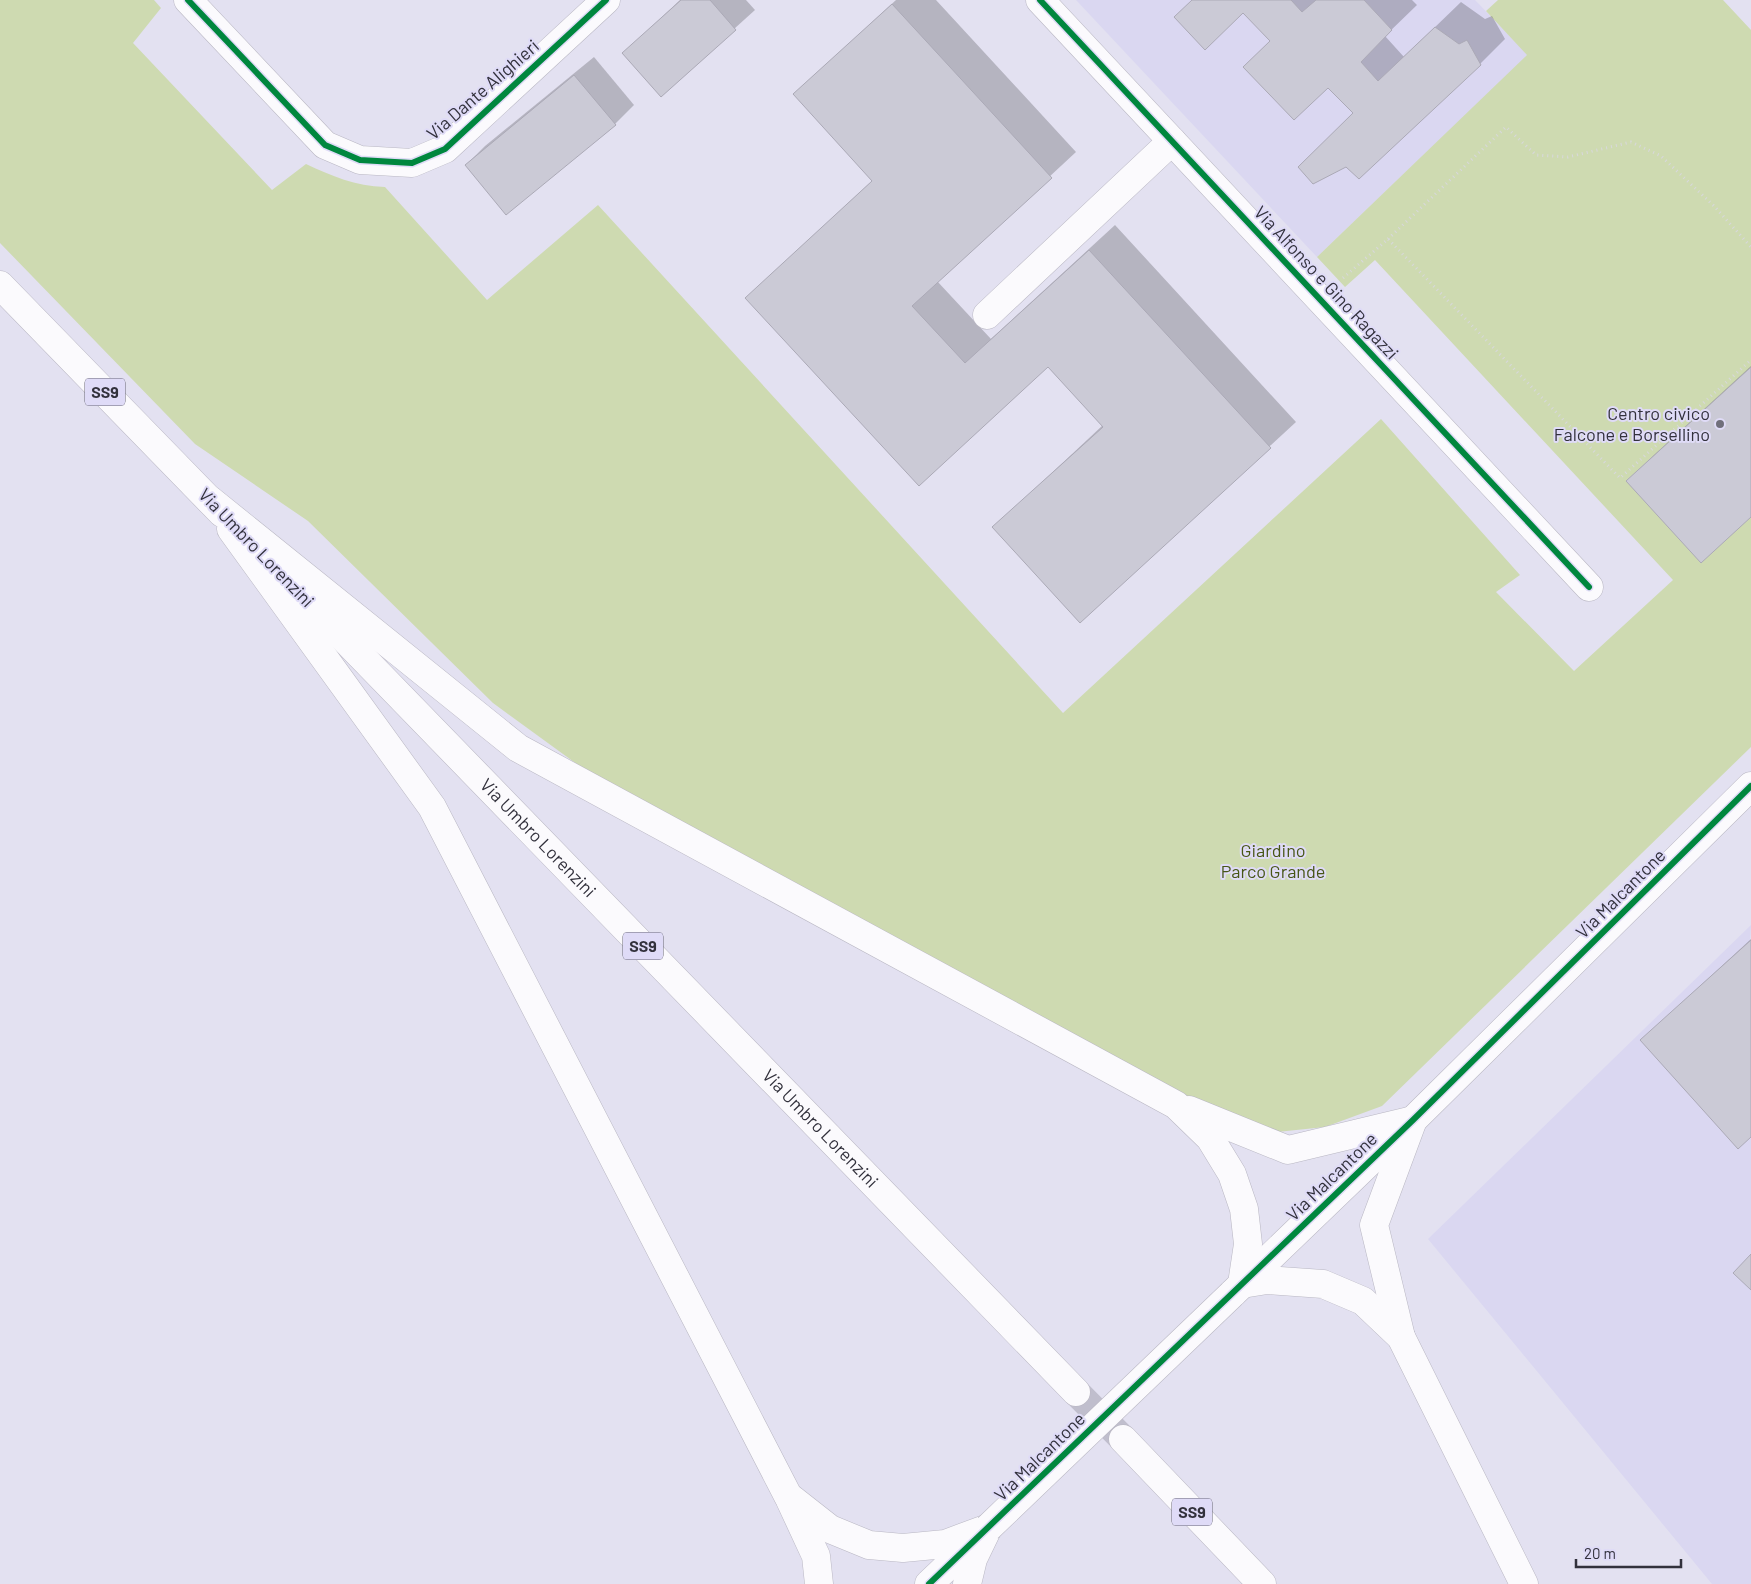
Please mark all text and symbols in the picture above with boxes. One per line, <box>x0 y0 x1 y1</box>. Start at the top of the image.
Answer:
street label: Via Dante Alighieri <box>422 34 543 144</box>
street label: Via Alfonso e Gino Ragazzi <box>1250 201 1404 364</box>
road number: SS9 <box>85 378 125 406</box>
place label: Centro civico Falcone e Borsellino <box>1554 402 1710 445</box>
marker: Centro civico Falcone e Borsellino <box>1714 418 1726 430</box>
street label: Via Umbro Lorenzini <box>194 483 319 611</box>
street label: Via Umbro Lorenzini <box>476 773 601 901</box>
park label: Giardino Parco Grande <box>1221 839 1325 882</box>
street label: Via Malcantone <box>1571 844 1670 943</box>
road number: SS9 <box>623 932 663 959</box>
street label: Via Umbro Lorenzini <box>758 1064 883 1192</box>
street label: Via Malcantone <box>1281 1127 1381 1225</box>
street label: Via Malcantone <box>989 1407 1089 1505</box>
road number: SS9 <box>1172 1498 1212 1525</box>
scale bar <box>1576 1536 1681 1568</box>
text: 20 m <box>1584 1544 1616 1562</box>

